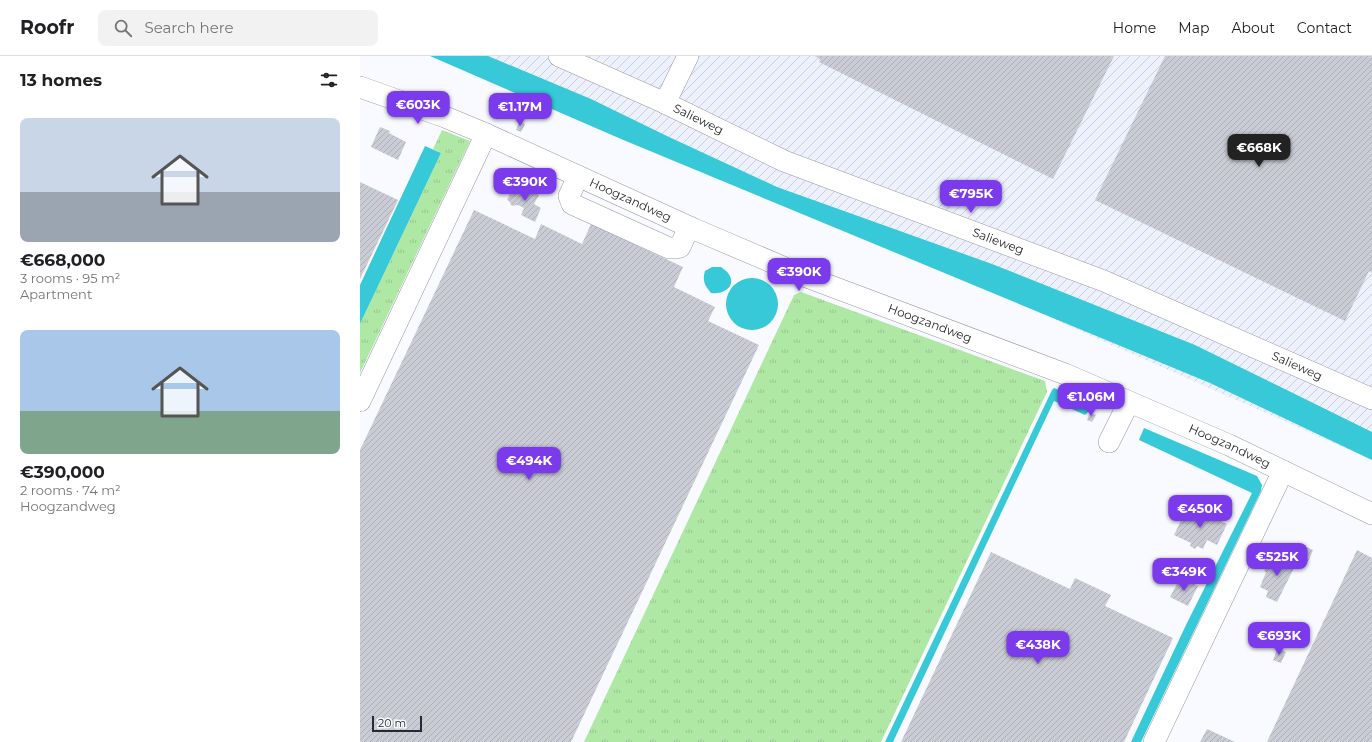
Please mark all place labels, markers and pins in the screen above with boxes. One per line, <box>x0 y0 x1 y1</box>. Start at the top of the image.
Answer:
pin: €603K <box>390 91 446 125</box>
pin: €1.17M <box>487 93 553 127</box>
pin: €668K <box>1231 134 1287 168</box>
pin: €390K <box>497 168 553 202</box>
pin: €795K <box>943 180 999 214</box>
pin: €390K <box>771 258 827 292</box>
pin: €1.06M <box>1058 383 1124 417</box>
pin: €494K <box>501 447 557 481</box>
pin: €450K <box>1172 495 1228 529</box>
pin: €525K <box>1249 543 1305 577</box>
pin: €349K <box>1156 558 1212 592</box>
pin: €693K <box>1251 622 1307 656</box>
pin: €438K <box>1010 631 1066 665</box>

